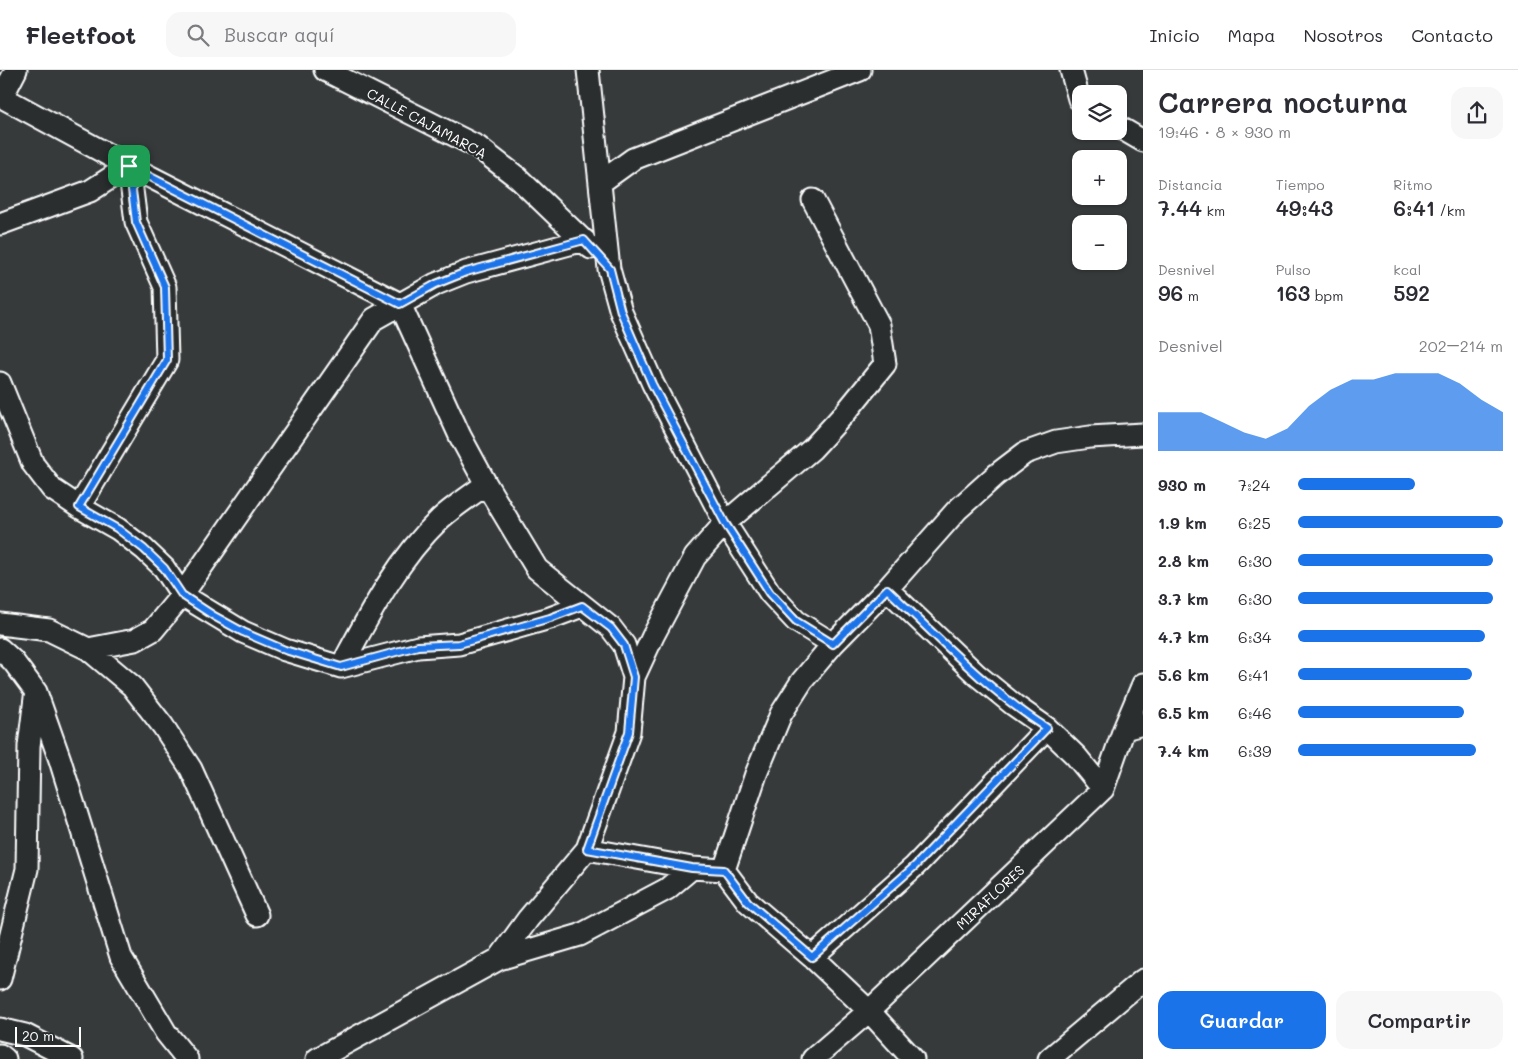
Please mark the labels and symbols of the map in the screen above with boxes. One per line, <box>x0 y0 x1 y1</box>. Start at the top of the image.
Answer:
street label: CALLE CAJAMARCA <box>364 83 490 163</box>
pin <box>108 145 150 187</box>
street label: MIRAFLORES <box>952 860 1028 934</box>
scale bar <box>15 1024 81 1047</box>

